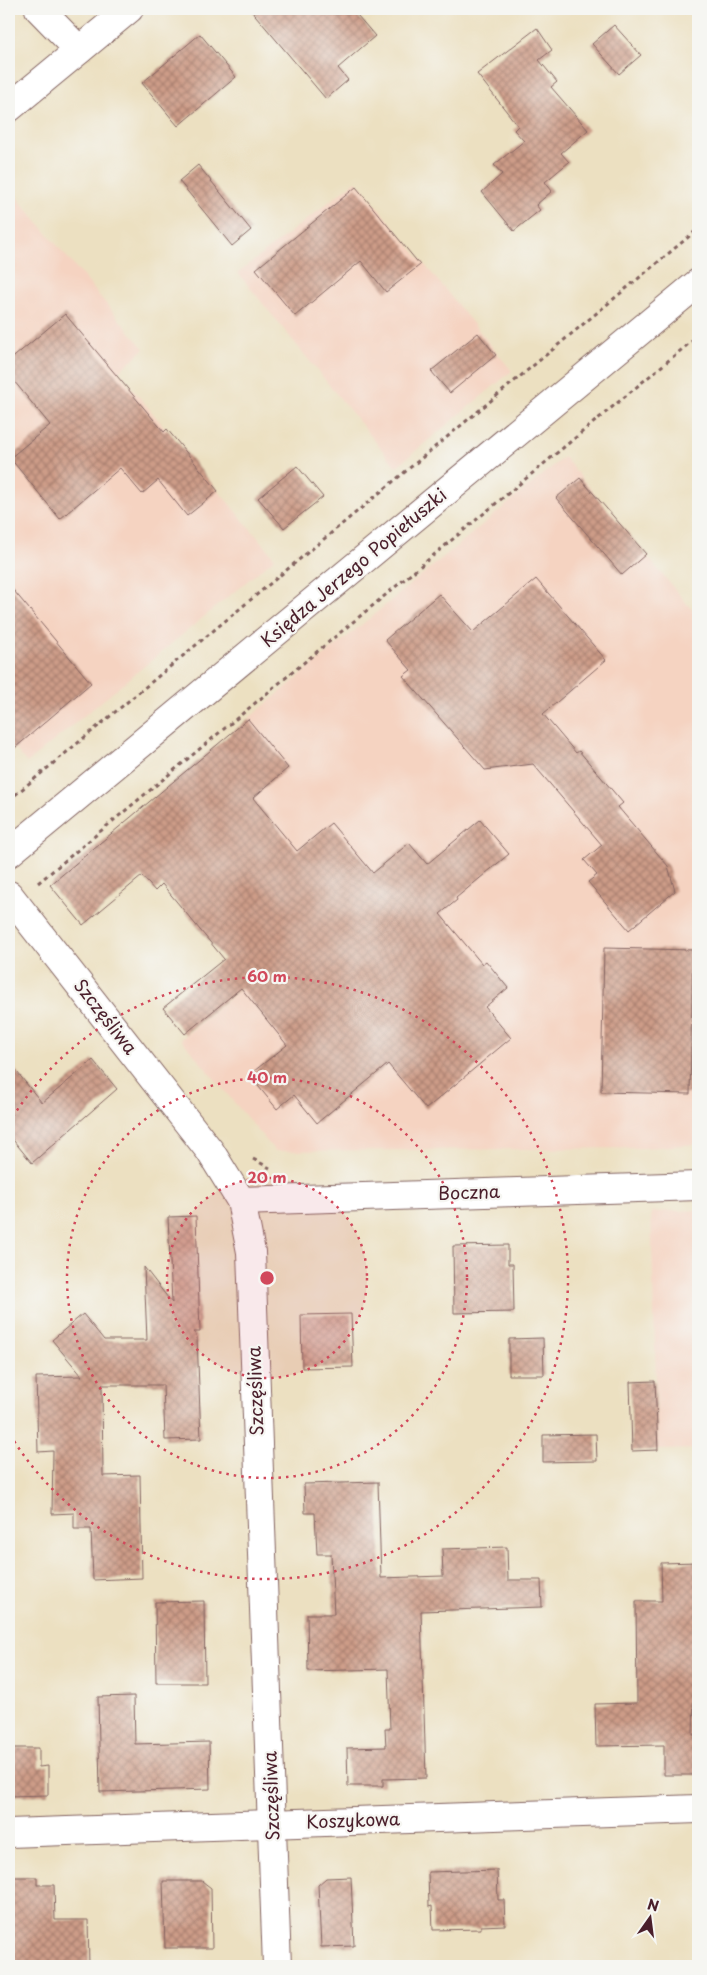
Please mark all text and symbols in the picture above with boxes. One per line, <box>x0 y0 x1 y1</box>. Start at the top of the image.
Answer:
street label: Księdza Jerzego Popiełuszki <box>254 481 452 653</box>
text: 60 m <box>247 964 287 987</box>
street label: Szczęśliwa <box>68 972 145 1060</box>
text: 40 m <box>247 1065 287 1088</box>
text: 20 m <box>248 1165 286 1188</box>
street label: Boczna <box>438 1177 501 1206</box>
centre of rings <box>258 1269 276 1287</box>
street label: Szczęśliwa <box>239 1345 270 1436</box>
street label: Szczęśliwa <box>255 1750 286 1841</box>
street label: Koszykowa <box>305 1804 401 1835</box>
north arrow <box>624 1892 674 1942</box>
text: N <box>645 1893 661 1916</box>

